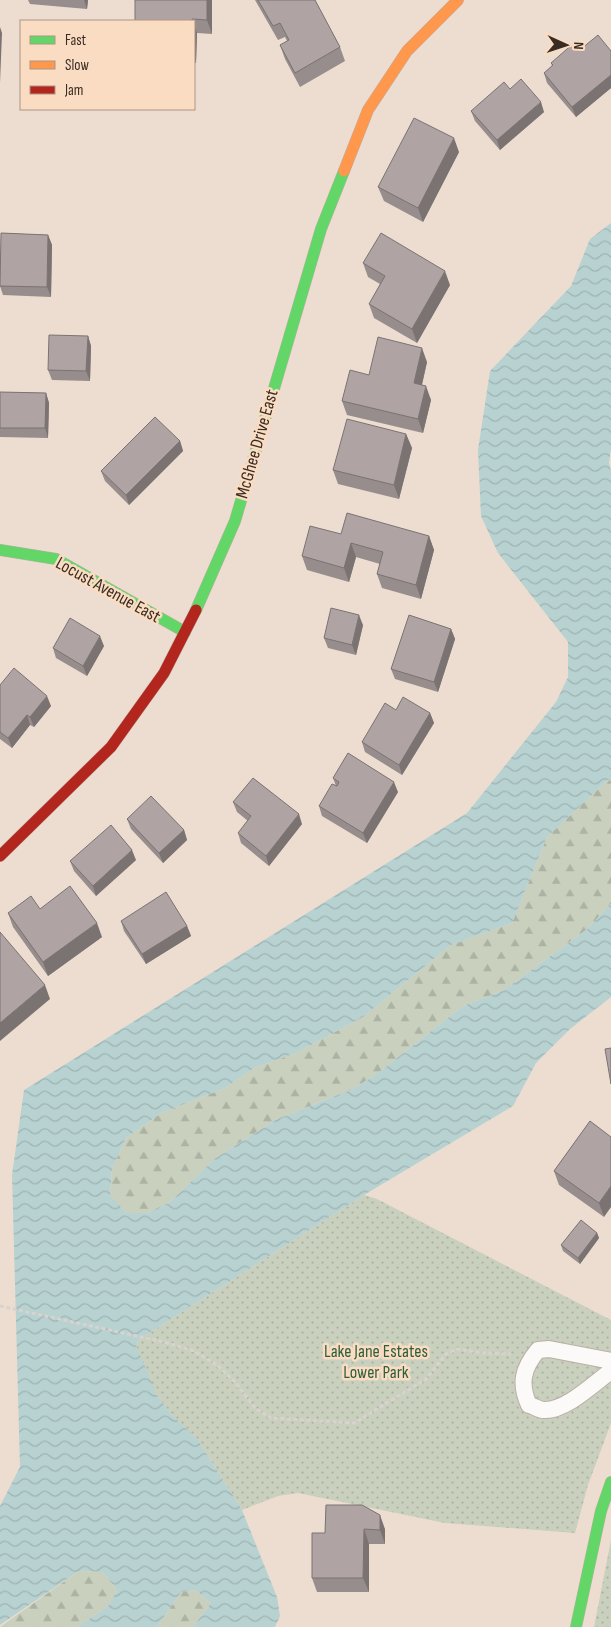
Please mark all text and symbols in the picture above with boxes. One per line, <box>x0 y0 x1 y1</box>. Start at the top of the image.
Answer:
legend <box>20 20 195 110</box>
north arrow <box>541 20 591 70</box>
text: Fast <box>65 31 87 50</box>
text: N <box>570 41 587 50</box>
text: Slow <box>65 56 89 75</box>
text: Jam <box>64 81 83 100</box>
street label: McGhee Drive East <box>231 387 283 501</box>
street label: Locust Avenue East <box>52 553 164 628</box>
park label: Lake Jane Estates Lower Park <box>324 1341 428 1383</box>

